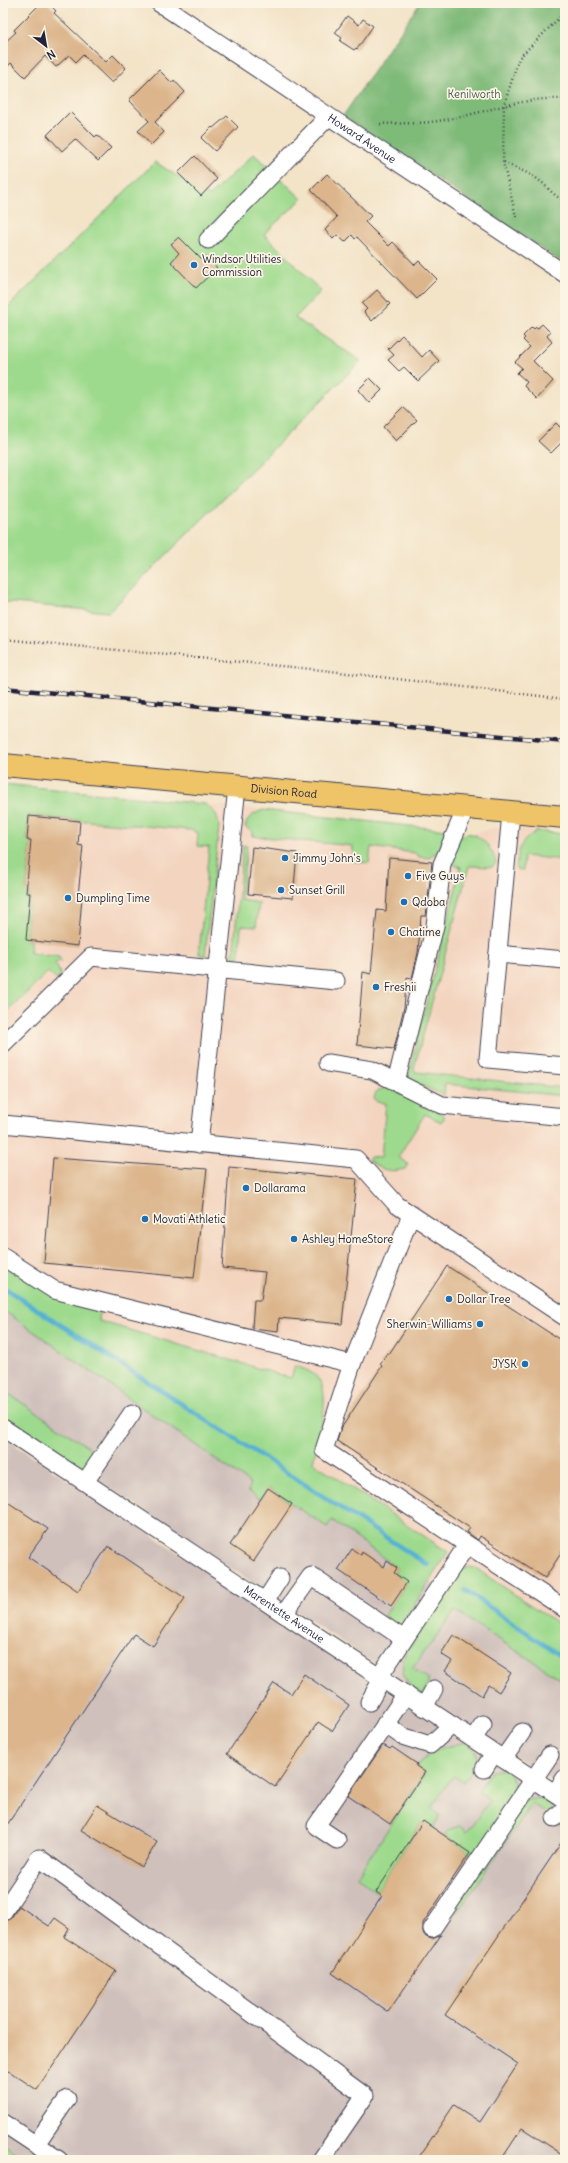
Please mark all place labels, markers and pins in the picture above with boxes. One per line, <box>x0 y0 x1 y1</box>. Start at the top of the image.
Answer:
place label: Windsor Utilities Commission <box>202 252 281 279</box>
marker: Windsor Utilities Commission <box>189 260 199 270</box>
place label: Jimmy John's <box>293 851 361 865</box>
marker: Jimmy John's <box>280 853 290 863</box>
place label: Five Guys <box>416 869 464 883</box>
marker: Five Guys <box>403 871 413 881</box>
place label: Sunset Grill <box>289 883 345 897</box>
marker: Sunset Grill <box>276 885 286 895</box>
place label: Dumpling Time <box>76 891 150 905</box>
marker: Dumpling Time <box>63 893 73 903</box>
place label: Qdoba <box>412 895 445 909</box>
marker: Qdoba <box>399 897 409 907</box>
place label: Chatime <box>399 925 441 939</box>
marker: Chatime <box>386 927 396 937</box>
place label: Freshii <box>384 980 416 994</box>
marker: Freshii <box>371 982 381 992</box>
place label: Dollarama <box>254 1181 306 1195</box>
marker: Dollarama <box>241 1183 251 1193</box>
place label: Movati Athletic <box>153 1212 226 1226</box>
marker: Movati Athletic <box>140 1214 150 1224</box>
place label: Ashley HomeStore <box>302 1232 393 1246</box>
marker: Ashley HomeStore <box>289 1234 299 1244</box>
place label: Dollar Tree <box>457 1292 510 1306</box>
marker: Dollar Tree <box>444 1294 454 1304</box>
place label: Sherwin-Williams <box>387 1317 472 1331</box>
marker: Sherwin-Williams <box>475 1319 485 1329</box>
place label: JYSK <box>492 1357 517 1371</box>
marker: JYSK <box>520 1359 530 1369</box>

